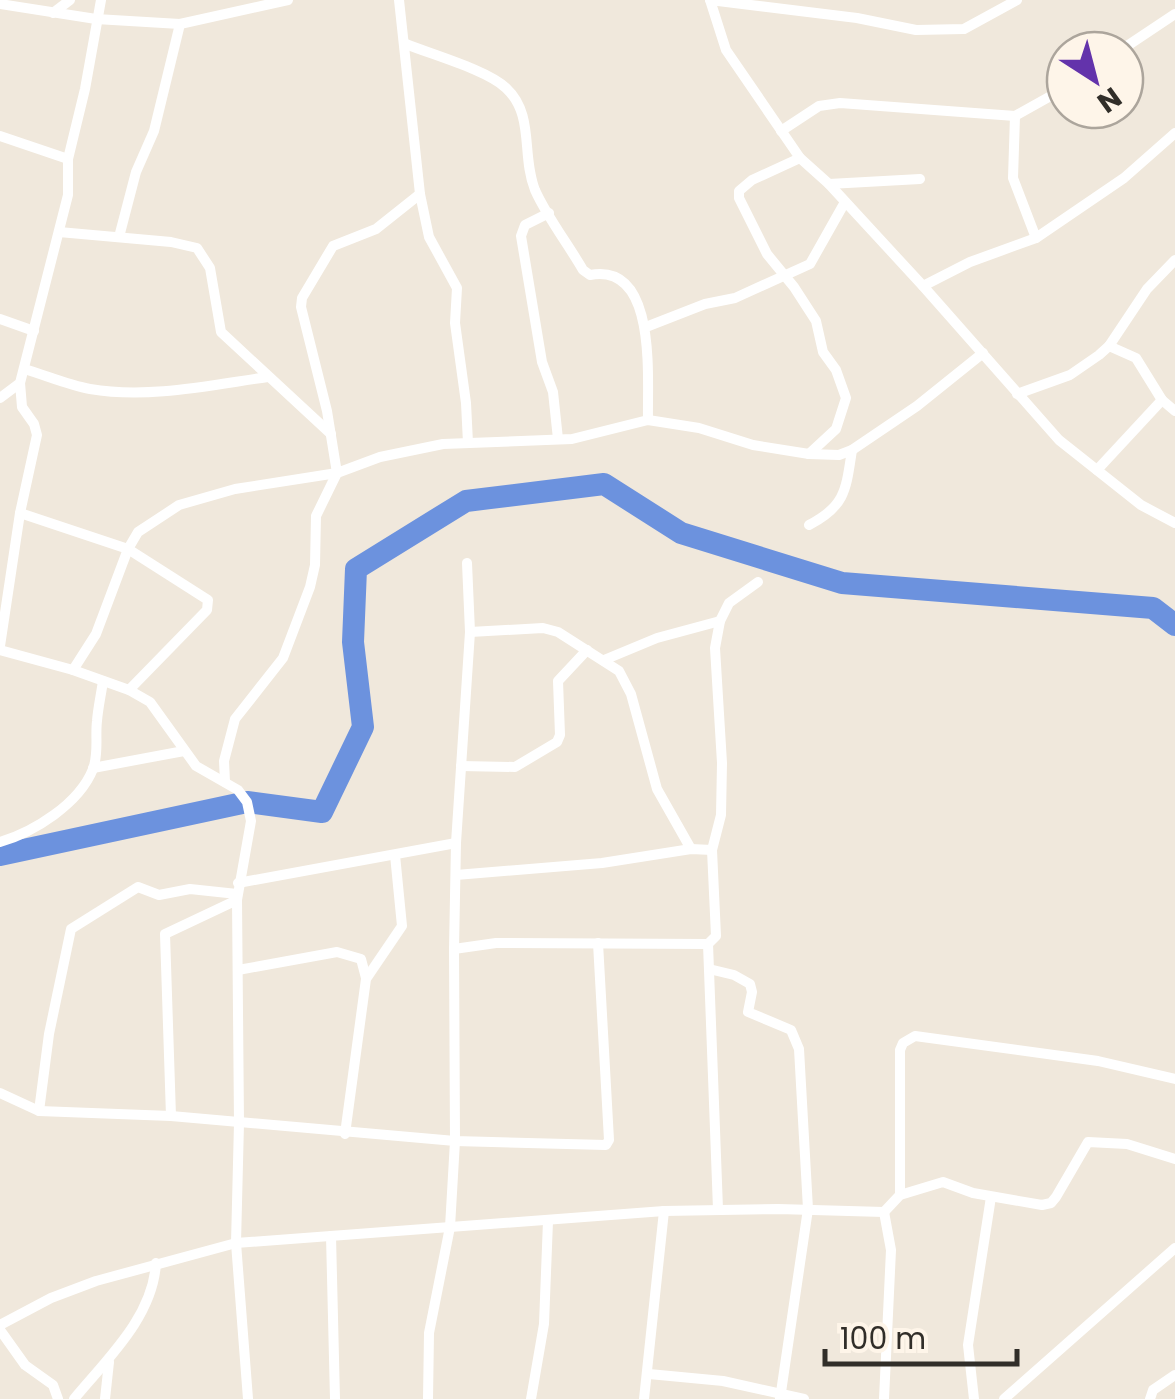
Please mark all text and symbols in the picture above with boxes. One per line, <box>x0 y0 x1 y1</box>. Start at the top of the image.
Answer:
north arrow <box>1045 30 1145 130</box>
text: N <box>1089 78 1129 122</box>
scale bar <box>825 1304 1018 1366</box>
text: 100 m <box>840 1317 926 1360</box>

